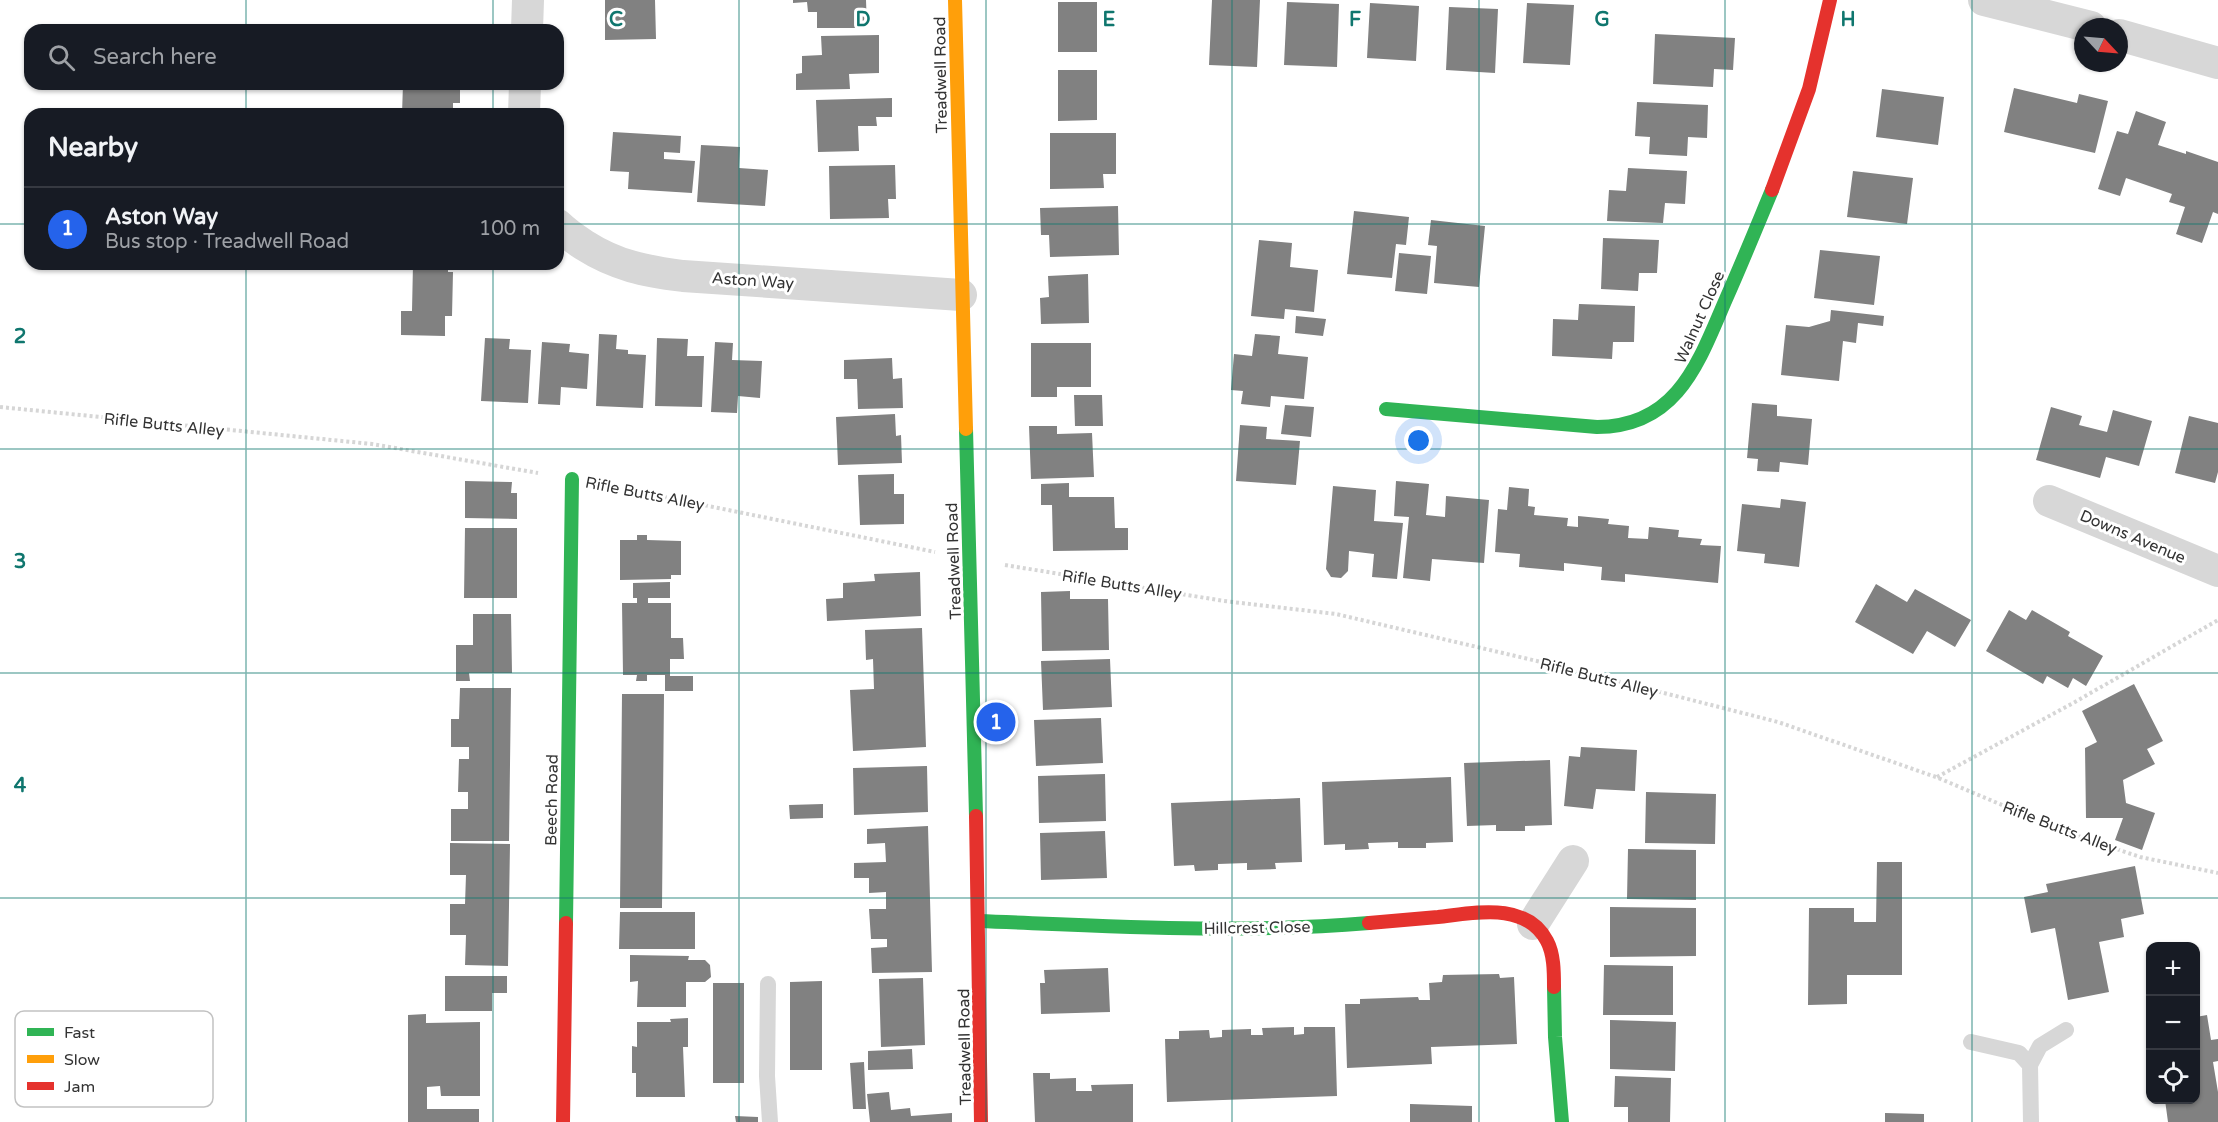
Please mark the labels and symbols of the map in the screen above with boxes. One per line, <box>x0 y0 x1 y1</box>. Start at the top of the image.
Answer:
text: C <box>609 8 623 32</box>
text: D <box>855 8 871 32</box>
text: E <box>1103 8 1116 32</box>
text: F <box>1349 8 1361 32</box>
text: G <box>1594 8 1610 32</box>
text: H <box>1840 8 1856 32</box>
street label: Treadwell Road <box>930 16 952 134</box>
north arrow <box>2074 18 2128 72</box>
street label: Aston Way <box>711 268 795 294</box>
street label: Walnut Close <box>1670 268 1729 367</box>
text: 2 <box>14 325 26 349</box>
street label: Rifle Butts Alley <box>103 409 225 441</box>
your location <box>1404 426 1433 455</box>
street label: Rifle Butts Alley <box>584 473 706 515</box>
street label: Treadwell Road <box>942 502 966 620</box>
street label: Downs Avenue <box>2077 506 2188 568</box>
text: 3 <box>14 550 26 574</box>
street label: Rifle Butts Alley <box>1061 566 1184 604</box>
street label: Rifle Butts Alley <box>1538 654 1660 702</box>
pin: 1 <box>976 700 1016 744</box>
street label: Beech Road <box>541 754 563 846</box>
text: 4 <box>14 774 27 798</box>
street label: Rifle Butts Alley <box>2000 797 2120 859</box>
street label: Hillcrest Close <box>1203 917 1311 939</box>
street label: Treadwell Road <box>954 988 976 1106</box>
legend <box>15 1011 213 1107</box>
text: Fast <box>64 1023 95 1043</box>
text: Slow <box>64 1050 100 1070</box>
text: Jam <box>64 1077 95 1097</box>

